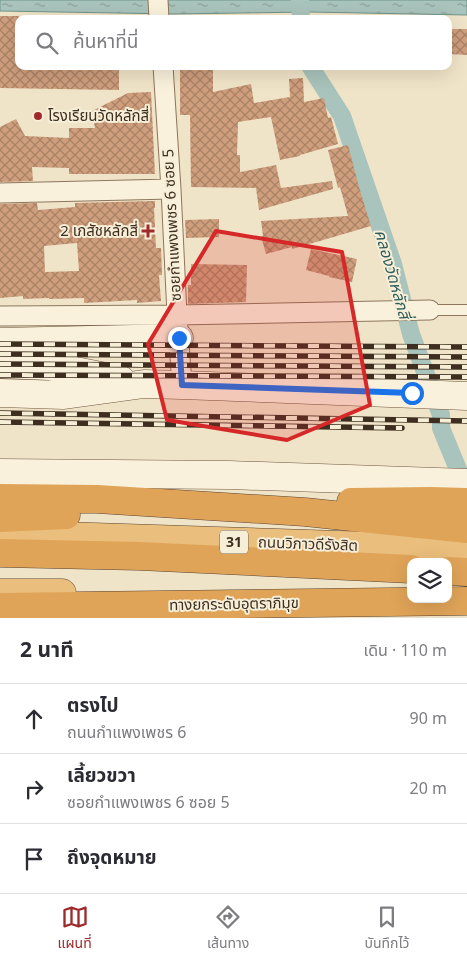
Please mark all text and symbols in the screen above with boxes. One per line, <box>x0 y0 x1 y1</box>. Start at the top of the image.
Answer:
search box <box>15 15 452 70</box>
text: ค้นหาที่นี่ <box>73 28 138 57</box>
icon: search <box>33 29 61 57</box>
place label: โรงเรียนวัดหลักสี่ <box>48 105 150 128</box>
marker: โรงเรียนวัดหลักสี่ <box>32 110 44 122</box>
street label: ซอยกำแพงเพชร 6 ซอย 5 <box>157 148 188 302</box>
place label: 2 เภสัชหลักสี่ <box>60 220 138 243</box>
marker: 2 เภสัชหลักสี่ <box>142 225 154 237</box>
water label: คลองวัดหลักสี่ <box>368 227 417 325</box>
route end <box>168 327 191 350</box>
route start <box>401 382 424 405</box>
road number: 31 <box>220 530 248 554</box>
street label: ถนนวิภาวดีรังสิต <box>258 531 358 558</box>
map controls <box>407 558 452 603</box>
button: layers <box>407 558 452 603</box>
street label: ทางยกระดับอุตราภิมุข <box>169 592 299 617</box>
text: 2 นาที <box>20 635 74 666</box>
text: เดิน · 110 m <box>364 639 447 663</box>
text: ตรงไป <box>67 692 119 721</box>
icon: ahead <box>20 705 48 733</box>
text: 90 m <box>410 707 447 731</box>
text: ถนนกำแพงเพชร 6 <box>67 721 186 745</box>
text: เลี้ยวขวา <box>67 762 136 791</box>
icon: right <box>20 775 48 803</box>
text: 20 m <box>410 777 447 801</box>
text: ซอยกำแพงเพชร 6 ซอย 5 <box>67 791 230 815</box>
text: ถึงจุดหมาย <box>67 844 157 873</box>
icon: arrive <box>20 845 48 873</box>
tab: แผนที่ <box>58 903 92 954</box>
tab: เส้นทาง <box>207 903 249 954</box>
tab: บันทึกไว้ <box>364 903 409 954</box>

